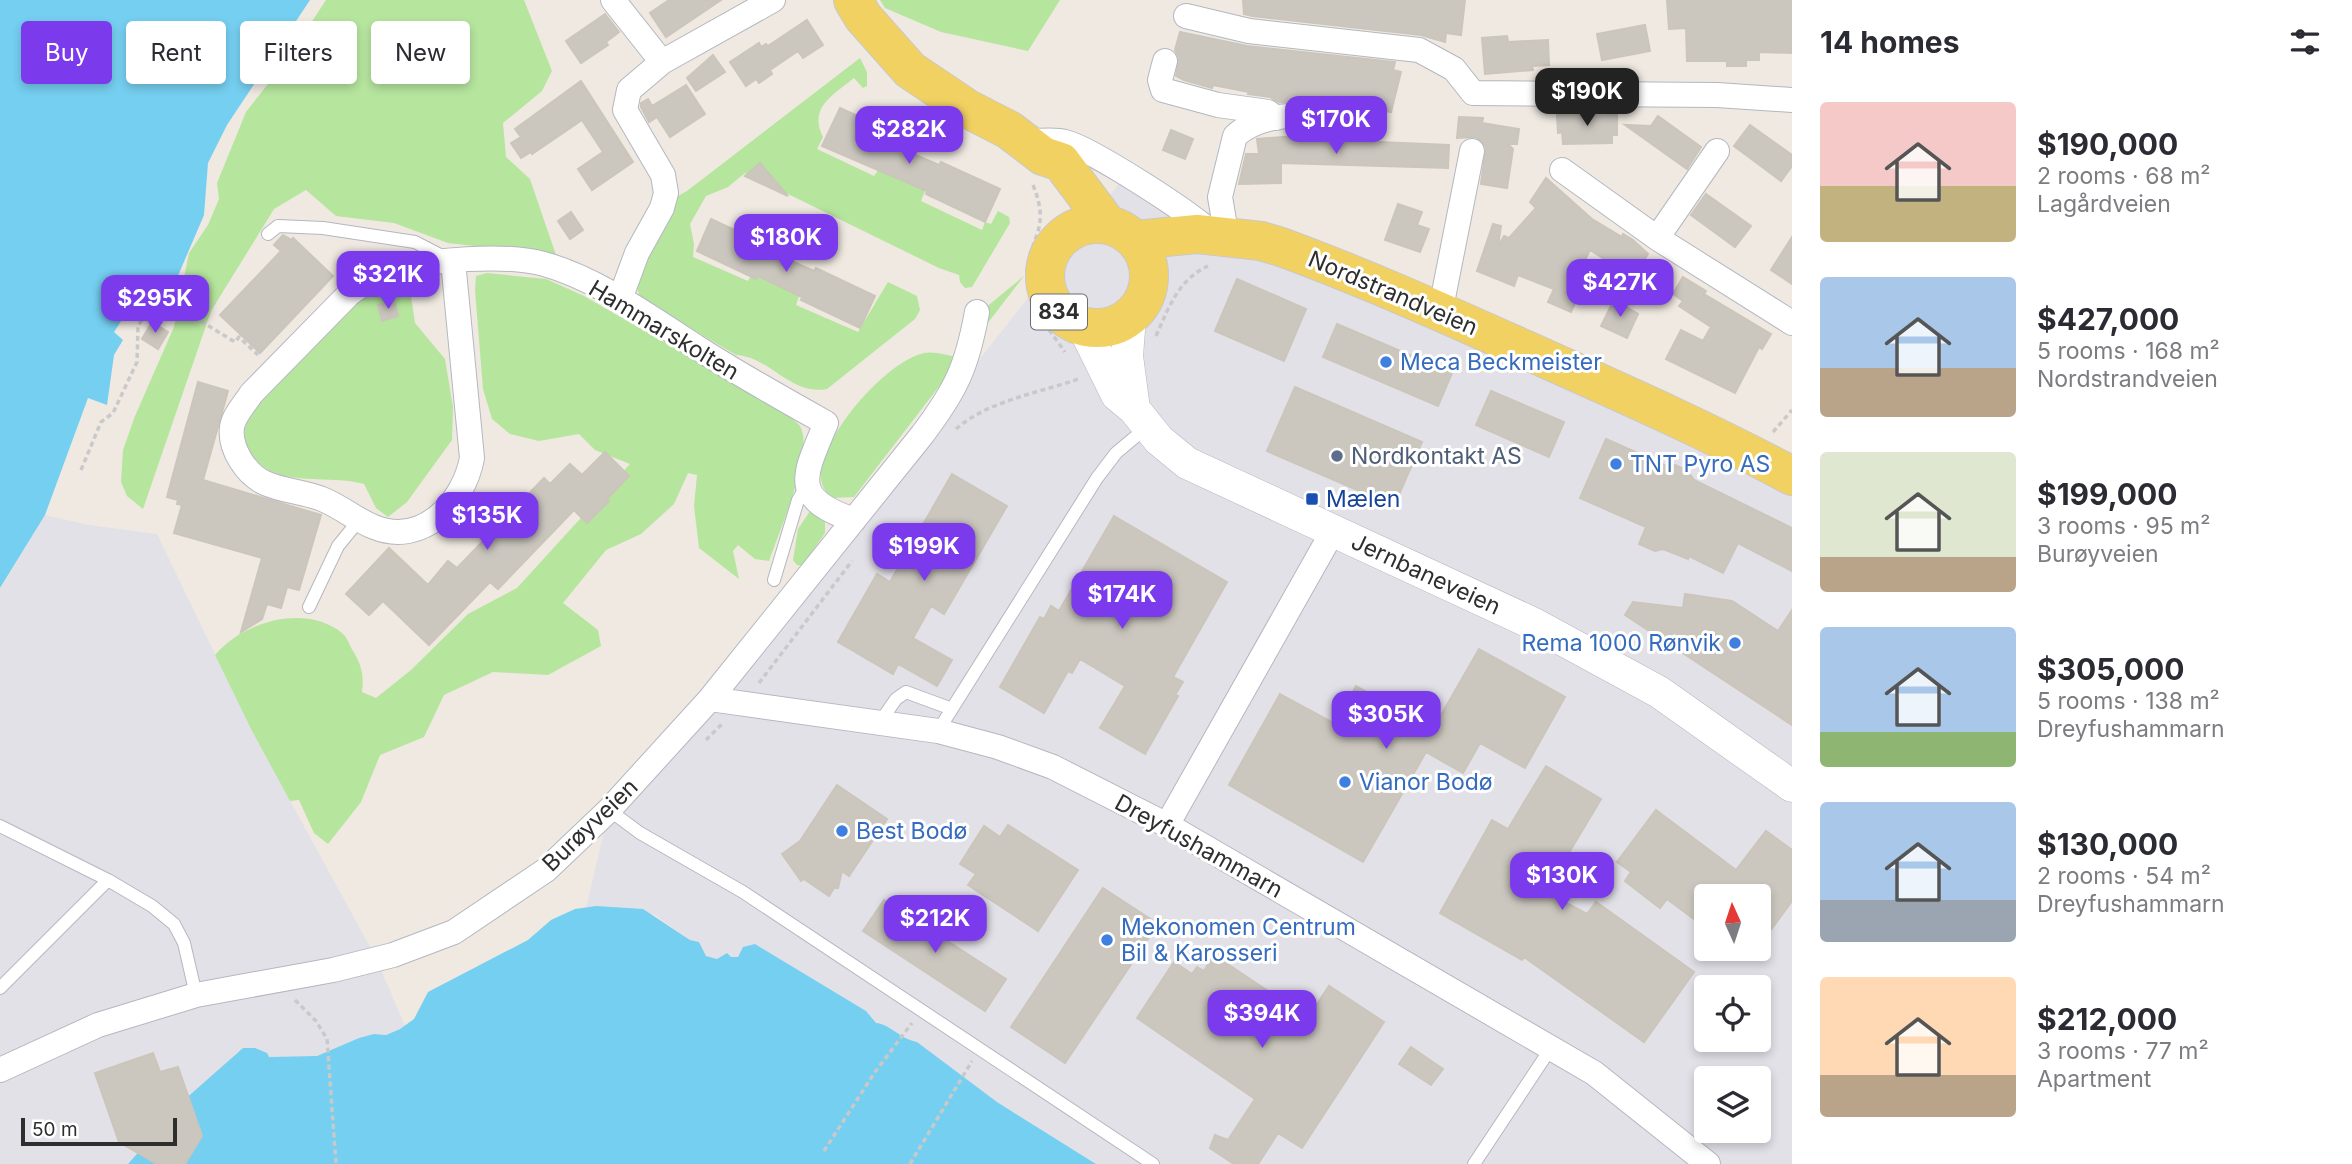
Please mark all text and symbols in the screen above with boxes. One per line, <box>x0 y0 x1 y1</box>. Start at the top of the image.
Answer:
chip: Buy <box>21 21 112 84</box>
chip: Rent <box>126 21 226 84</box>
chip: Filters <box>240 21 357 84</box>
chip: New <box>371 21 470 84</box>
icon: filters <box>2286 23 2324 61</box>
text: 14 homes <box>1820 24 1959 60</box>
pin: $190K <box>1538 68 1636 128</box>
text: $190K <box>1551 77 1623 105</box>
pin: $170K <box>1287 96 1385 156</box>
text: $170K <box>1301 105 1371 133</box>
pin: $282K <box>860 106 958 166</box>
text: $282K <box>871 115 947 143</box>
text: $190,000 <box>2037 126 2178 162</box>
icon: home <box>1876 130 1960 214</box>
text: 2 rooms · 68 m² <box>2037 162 2210 190</box>
text: Lagårdveien <box>2037 190 2171 218</box>
pin: $180K <box>737 215 835 274</box>
text: $180K <box>750 223 822 251</box>
street label: Nordstrandveien <box>1304 245 1482 341</box>
pin: $321K <box>339 252 437 311</box>
text: $321K <box>353 260 423 288</box>
pin: $427K <box>1571 260 1669 319</box>
text: $427K <box>1582 268 1658 296</box>
street label: Hammarskolten <box>584 274 744 386</box>
pin: $295K <box>106 276 204 335</box>
text: $295K <box>117 284 193 312</box>
road number: 834 <box>1031 294 1087 330</box>
text: $427,000 <box>2037 301 2179 337</box>
icon: home <box>1876 305 1960 389</box>
text: 5 rooms · 168 m² <box>2037 337 2220 365</box>
place label: Meca Beckmeister <box>1400 348 1602 376</box>
marker: Meca Beckmeister <box>1378 354 1394 370</box>
text: Nordstrandveien <box>2037 365 2218 393</box>
place label: Nordkontakt AS <box>1351 442 1522 470</box>
marker: Nordkontakt AS <box>1329 448 1345 464</box>
place label: TNT Pyro AS <box>1630 450 1770 478</box>
marker: TNT Pyro AS <box>1608 456 1624 472</box>
text: $199,000 <box>2037 476 2178 512</box>
icon: home <box>1876 480 1960 564</box>
place label: Mælen <box>1326 485 1400 513</box>
marker: Mælen <box>1304 491 1320 507</box>
pin: $135K <box>438 492 536 552</box>
text: $135K <box>451 501 523 529</box>
text: 3 rooms · 95 m² <box>2037 512 2210 540</box>
pin: $199K <box>875 524 973 583</box>
street label: Jernbaneveien <box>1347 527 1505 621</box>
text: $199K <box>888 532 960 560</box>
text: Burøyveien <box>2037 540 2159 568</box>
pin: $174K <box>1073 572 1171 631</box>
text: $174K <box>1087 580 1157 608</box>
place label: Rema 1000 Rønvik <box>1522 629 1721 657</box>
marker: Rema 1000 Rønvik <box>1727 635 1743 651</box>
text: $305,000 <box>2037 651 2185 687</box>
icon: home <box>1876 655 1960 739</box>
text: 5 rooms · 138 m² <box>2037 687 2220 715</box>
pin: $305K <box>1337 692 1435 751</box>
text: $305K <box>1348 700 1424 728</box>
text: Dreyfushammarn <box>2037 715 2225 743</box>
place label: Vianor Bodø <box>1359 768 1493 796</box>
street label: Burøyveien <box>537 773 643 877</box>
marker: Vianor Bodø <box>1337 774 1353 790</box>
street label: Dreyfushammarn <box>1110 788 1288 904</box>
place label: Best Bodø <box>856 817 967 845</box>
marker: Best Bodø <box>834 823 850 839</box>
text: $130,000 <box>2037 826 2178 862</box>
icon: home <box>1876 830 1960 914</box>
pin: $130K <box>1513 852 1611 912</box>
text: $130K <box>1526 861 1598 889</box>
text: 2 rooms · 54 m² <box>2037 862 2211 890</box>
north arrow <box>1694 884 1771 961</box>
map controls <box>1694 884 1771 1143</box>
text: Dreyfushammarn <box>2037 890 2225 918</box>
pin: $212K <box>886 895 984 955</box>
text: $212K <box>900 904 970 932</box>
place label: Mekonomen Centrum Bil & Karosseri <box>1121 913 1356 967</box>
marker: Mekonomen Centrum Bil & Karosseri <box>1099 932 1115 948</box>
button: locate <box>1694 975 1771 1052</box>
pin: $394K <box>1213 990 1311 1050</box>
text: $394K <box>1224 999 1300 1027</box>
text: $212,000 <box>2037 1001 2177 1037</box>
icon: home <box>1876 1005 1960 1089</box>
text: 3 rooms · 77 m² <box>2037 1037 2209 1065</box>
text: Apartment <box>2037 1065 2151 1093</box>
button: layers <box>1694 1066 1771 1143</box>
scale bar <box>21 1115 177 1147</box>
text: 50 m <box>32 1118 78 1141</box>

